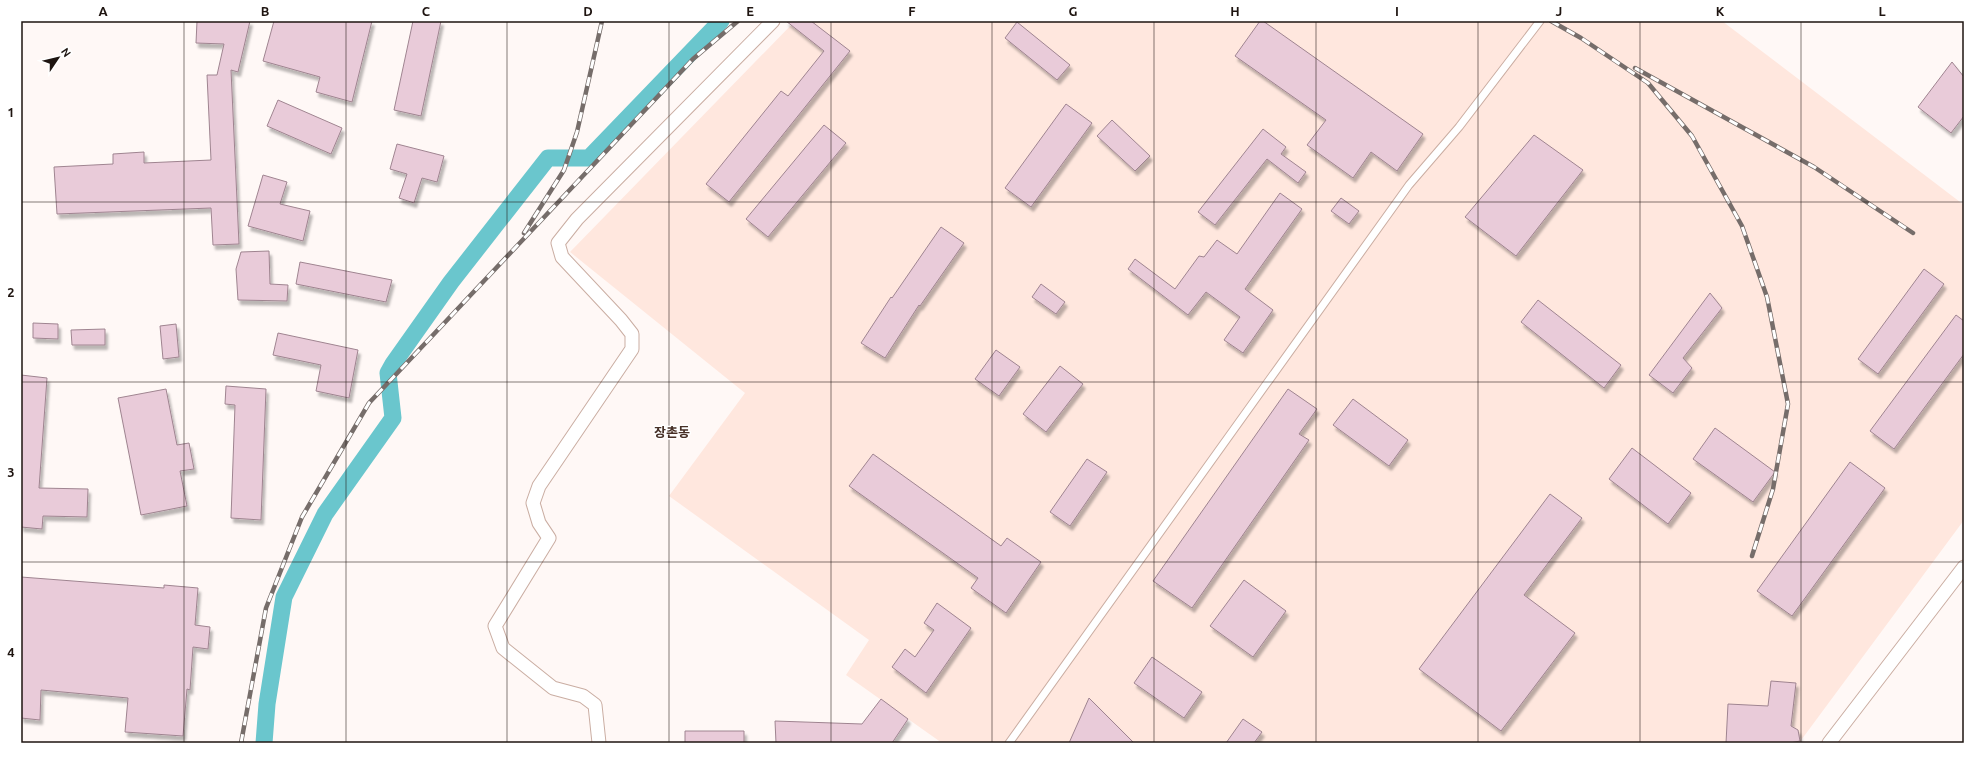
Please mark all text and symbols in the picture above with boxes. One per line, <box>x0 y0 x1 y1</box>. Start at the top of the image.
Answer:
text: A <box>98 4 108 18</box>
text: B <box>261 4 270 18</box>
text: C <box>422 4 431 18</box>
text: D <box>583 4 593 18</box>
text: E <box>746 4 754 18</box>
text: F <box>908 4 916 18</box>
text: G <box>1069 4 1078 18</box>
text: H <box>1230 4 1240 18</box>
text: I <box>1395 4 1399 18</box>
text: J <box>1556 4 1562 18</box>
text: K <box>1716 4 1725 18</box>
text: L <box>1878 4 1886 18</box>
north arrow <box>38 38 78 78</box>
text: N <box>59 45 73 59</box>
text: 1 <box>7 105 15 119</box>
text: 2 <box>7 285 15 299</box>
district label: 장촌동 <box>654 425 690 439</box>
text: 3 <box>7 465 15 479</box>
text: 4 <box>7 645 15 659</box>

